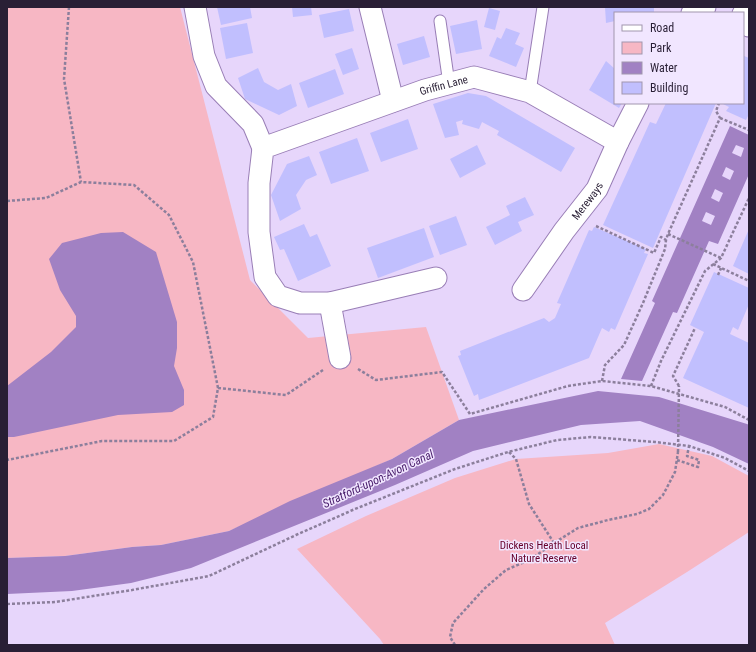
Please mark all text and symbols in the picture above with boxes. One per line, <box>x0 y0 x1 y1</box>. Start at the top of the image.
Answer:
legend <box>614 12 744 104</box>
text: Road <box>650 21 674 35</box>
text: Park <box>650 41 672 55</box>
text: Water <box>650 61 678 75</box>
street label: Griffin Lane <box>418 72 469 98</box>
text: Building <box>650 81 688 95</box>
street label: Mereways <box>569 180 606 222</box>
water label: Stratford-upon-Avon Canal <box>320 447 436 511</box>
park label: Dickens Heath Local Nature Reserve <box>500 539 588 565</box>

